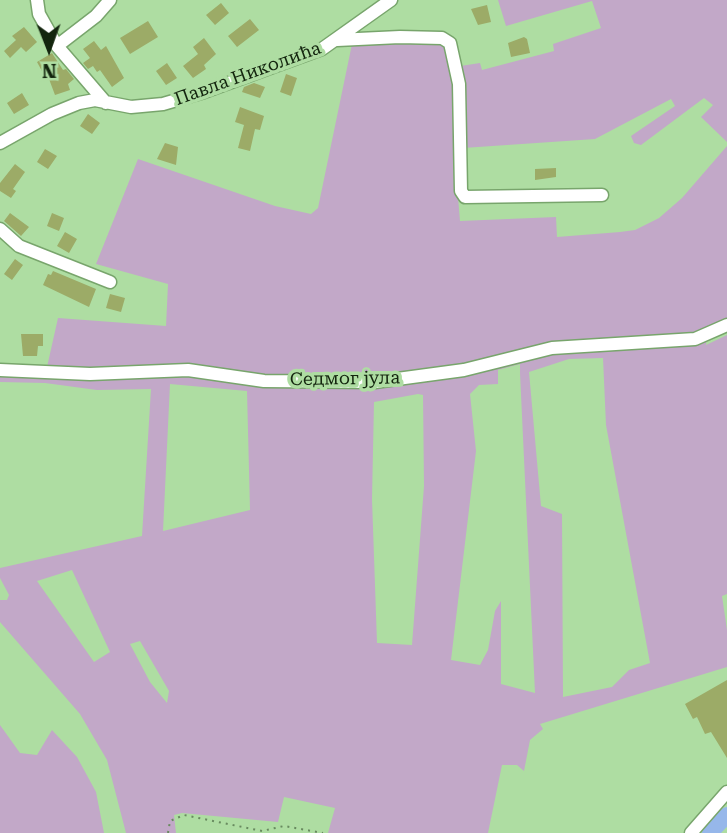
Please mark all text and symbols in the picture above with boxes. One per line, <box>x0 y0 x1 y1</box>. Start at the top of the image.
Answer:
north arrow <box>14 14 84 84</box>
street label: Павла Николића <box>172 37 324 111</box>
text: N <box>42 59 57 82</box>
street label: Седмог јула <box>290 367 400 391</box>

